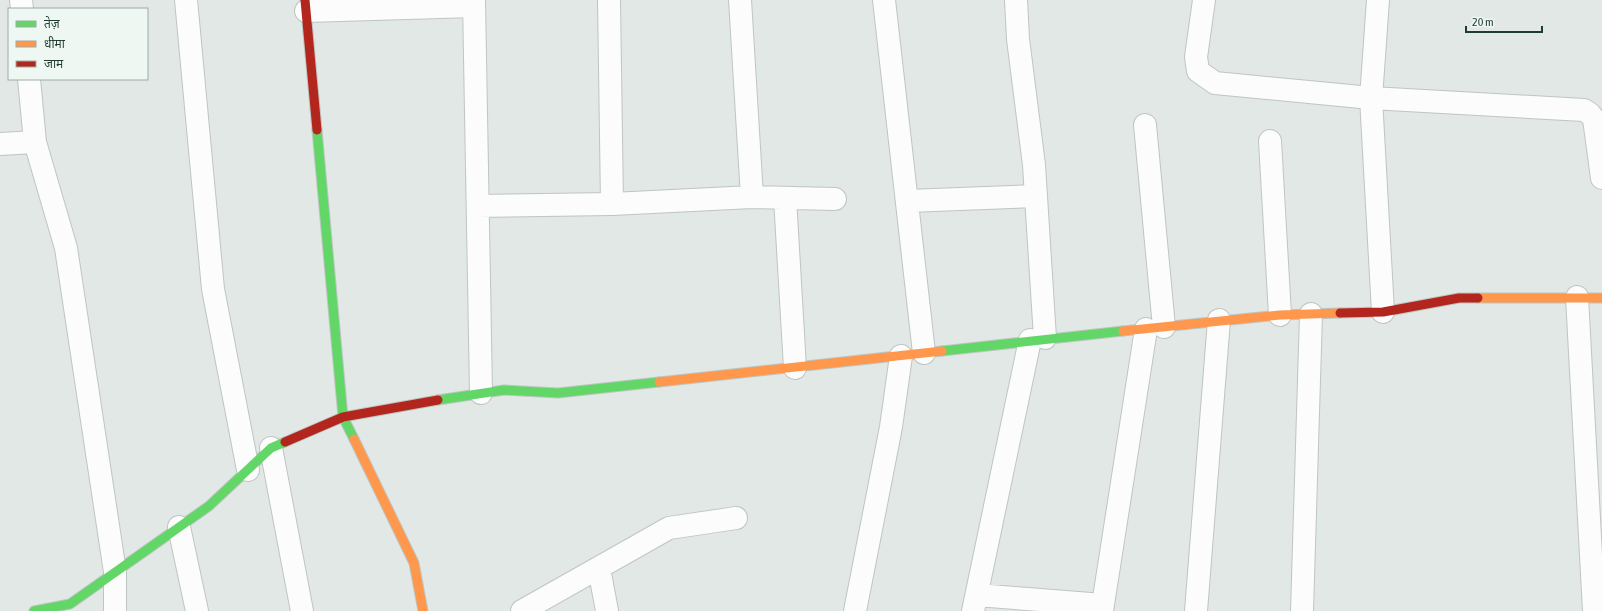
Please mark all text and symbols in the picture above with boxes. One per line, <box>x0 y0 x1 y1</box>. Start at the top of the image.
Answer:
legend <box>8 8 148 80</box>
scale bar <box>1466 8 1542 34</box>
text: 20 m <box>1472 15 1494 29</box>
text: तेज़ <box>44 16 61 31</box>
text: धीमा <box>44 36 66 51</box>
text: जाम <box>44 57 64 71</box>

